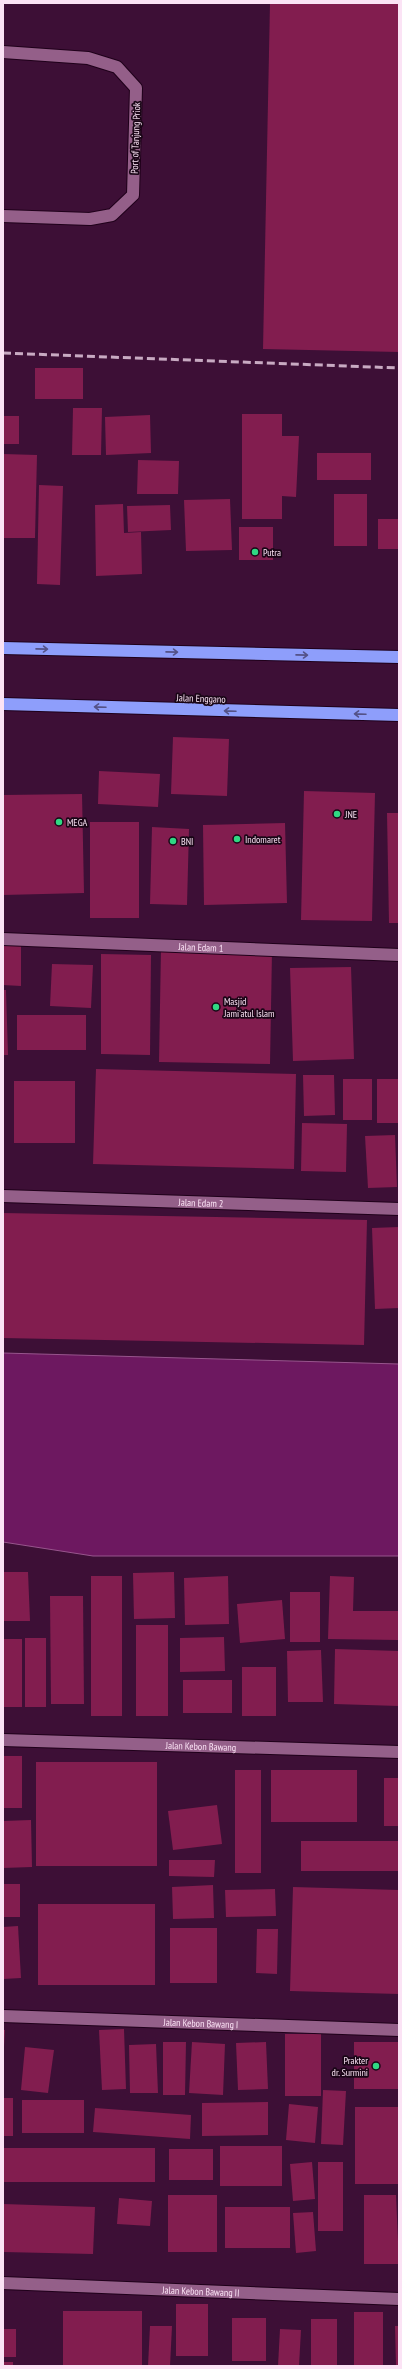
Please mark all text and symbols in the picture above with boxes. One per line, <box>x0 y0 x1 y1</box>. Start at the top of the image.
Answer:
street label: Port of Tanjung Priok <box>128 102 143 174</box>
place label: Putra <box>263 546 281 559</box>
marker: Putra <box>250 547 260 557</box>
one-way arrow <box>35 645 48 653</box>
one-way arrow <box>165 648 178 656</box>
one-way arrow <box>295 651 308 659</box>
street label: Jalan Enggano <box>175 691 226 706</box>
one-way arrow <box>94 703 107 711</box>
one-way arrow <box>224 707 237 714</box>
one-way arrow <box>354 710 367 718</box>
place label: JNE <box>344 808 357 821</box>
marker: JNE <box>332 809 342 819</box>
place label: MEGA <box>67 816 88 829</box>
marker: MEGA <box>54 817 64 827</box>
place label: Indomaret <box>245 833 281 846</box>
marker: Indomaret <box>232 834 242 844</box>
place label: BNI <box>181 835 193 848</box>
marker: BNI <box>168 836 178 846</box>
street label: Jalan Edam 1 <box>177 940 224 955</box>
place label: Masjid Jami'atul Islam <box>223 995 274 1020</box>
marker: Masjid Jami'atul Islam <box>211 1002 221 1012</box>
street label: Jalan Edam 2 <box>177 1196 224 1210</box>
street label: Jalan Kebon Bawang <box>164 1739 236 1754</box>
street label: Jalan Kebon Bawang I <box>162 2016 239 2031</box>
place label: Prakter dr. Surmini <box>332 2054 368 2079</box>
marker: Prakter dr. Surmini <box>371 2061 381 2071</box>
street label: Jalan Kebon Bawang II <box>161 2283 240 2300</box>

